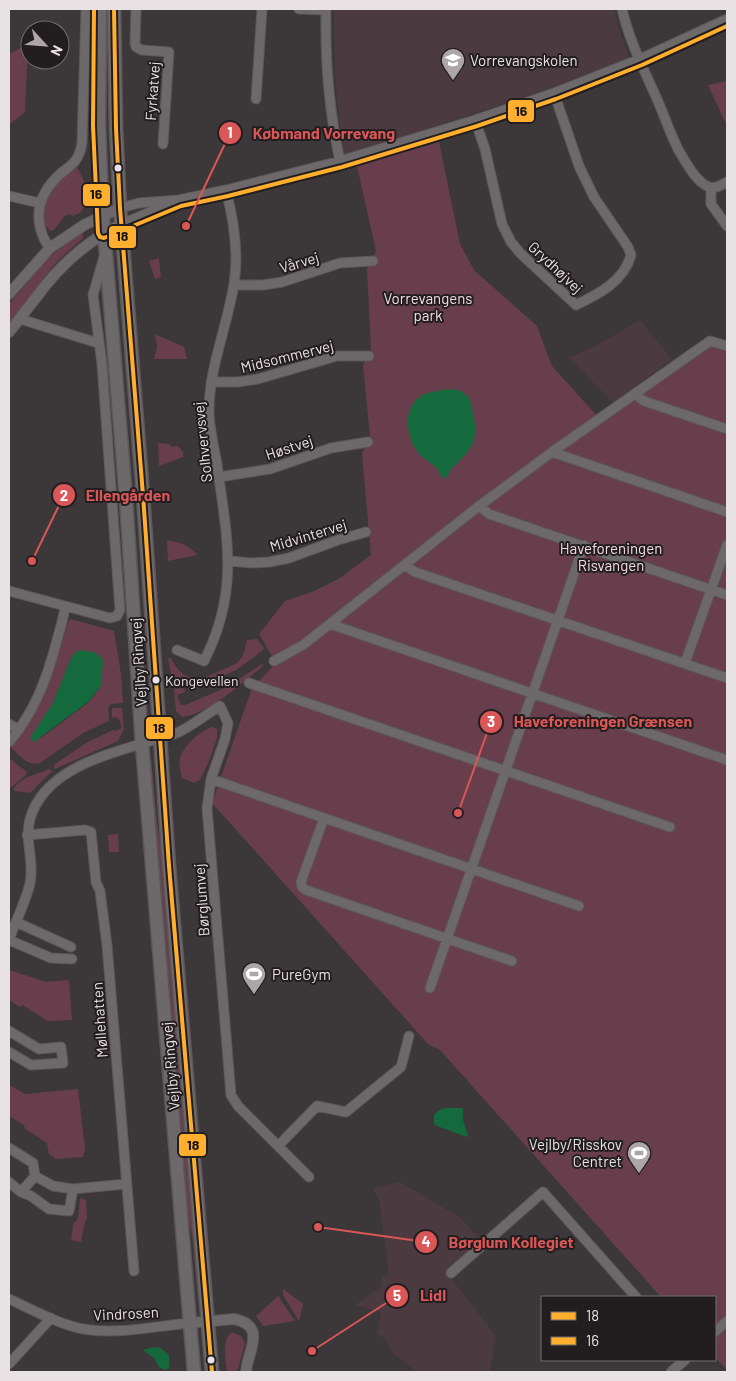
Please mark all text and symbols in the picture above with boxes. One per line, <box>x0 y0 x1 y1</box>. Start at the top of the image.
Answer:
north arrow <box>20 20 70 70</box>
text: N <box>47 43 67 59</box>
school or university icon: Vorrevangskolen <box>440 47 466 81</box>
place label: Vorrevangskolen <box>470 51 578 69</box>
street label: Fyrkatvej <box>141 61 163 121</box>
line badge: 16 <box>507 99 535 123</box>
text: 16 <box>515 102 528 119</box>
callout: Købmand Vorrevang <box>217 118 405 149</box>
text: 1 <box>227 123 233 141</box>
text: Købmand Vorrevang <box>253 123 395 142</box>
unlabelled marker <box>113 163 123 173</box>
line badge: 16 <box>82 183 111 207</box>
text: 16 <box>90 185 103 202</box>
line badge: 18 <box>108 225 137 249</box>
text: 18 <box>116 227 129 244</box>
street label: Grydhøjvej <box>525 237 587 297</box>
street label: Vårvej <box>277 248 321 276</box>
park label: Vorrevangens park <box>384 289 472 324</box>
street label: Midsommervej <box>239 336 335 376</box>
street label: Solhvervsvej <box>189 401 215 483</box>
street label: Høstvej <box>263 431 315 463</box>
callout: Ellengården <box>51 480 181 511</box>
text: Ellengården <box>86 485 170 504</box>
text: 2 <box>60 486 68 504</box>
street label: Midvintervej <box>267 515 349 555</box>
park label: Haveforeningen Risvangen <box>560 539 662 574</box>
street label: Vejlby Ringvej <box>126 617 150 707</box>
place label: Kongevellen <box>165 672 239 689</box>
marker: Kongevellen <box>151 675 161 685</box>
callout: Haveforeningen Grænsen <box>478 706 702 737</box>
text: Haveforeningen Grænsen <box>514 711 692 730</box>
text: 3 <box>487 712 495 730</box>
line badge: 18 <box>145 716 174 740</box>
text: 18 <box>153 719 166 736</box>
street label: Børglumvej <box>189 863 213 937</box>
sports icon: PureGym <box>241 961 267 995</box>
place label: PureGym <box>272 965 331 983</box>
street label: Møllehatten <box>87 981 111 1059</box>
street label: Vejlby Ringvej <box>157 1021 183 1111</box>
line badge: 18 <box>178 1133 207 1157</box>
place label: Vejlby/Risskov Centret <box>529 1135 622 1170</box>
text: 18 <box>187 1136 200 1153</box>
sports icon: Vejlby/Risskov Centret <box>626 1140 652 1174</box>
callout: Børglum Kollegiet <box>414 1227 584 1258</box>
text: 4 <box>421 1232 431 1250</box>
text: Børglum Kollegiet <box>448 1232 574 1251</box>
callout: Lidl <box>385 1280 456 1311</box>
text: Lidl <box>420 1285 446 1304</box>
text: 5 <box>393 1286 401 1304</box>
legend <box>541 1296 716 1361</box>
street label: Vindrosen <box>93 1302 159 1324</box>
text: 18 <box>586 1306 599 1324</box>
text: 16 <box>586 1331 599 1349</box>
unlabelled marker <box>206 1355 216 1365</box>

